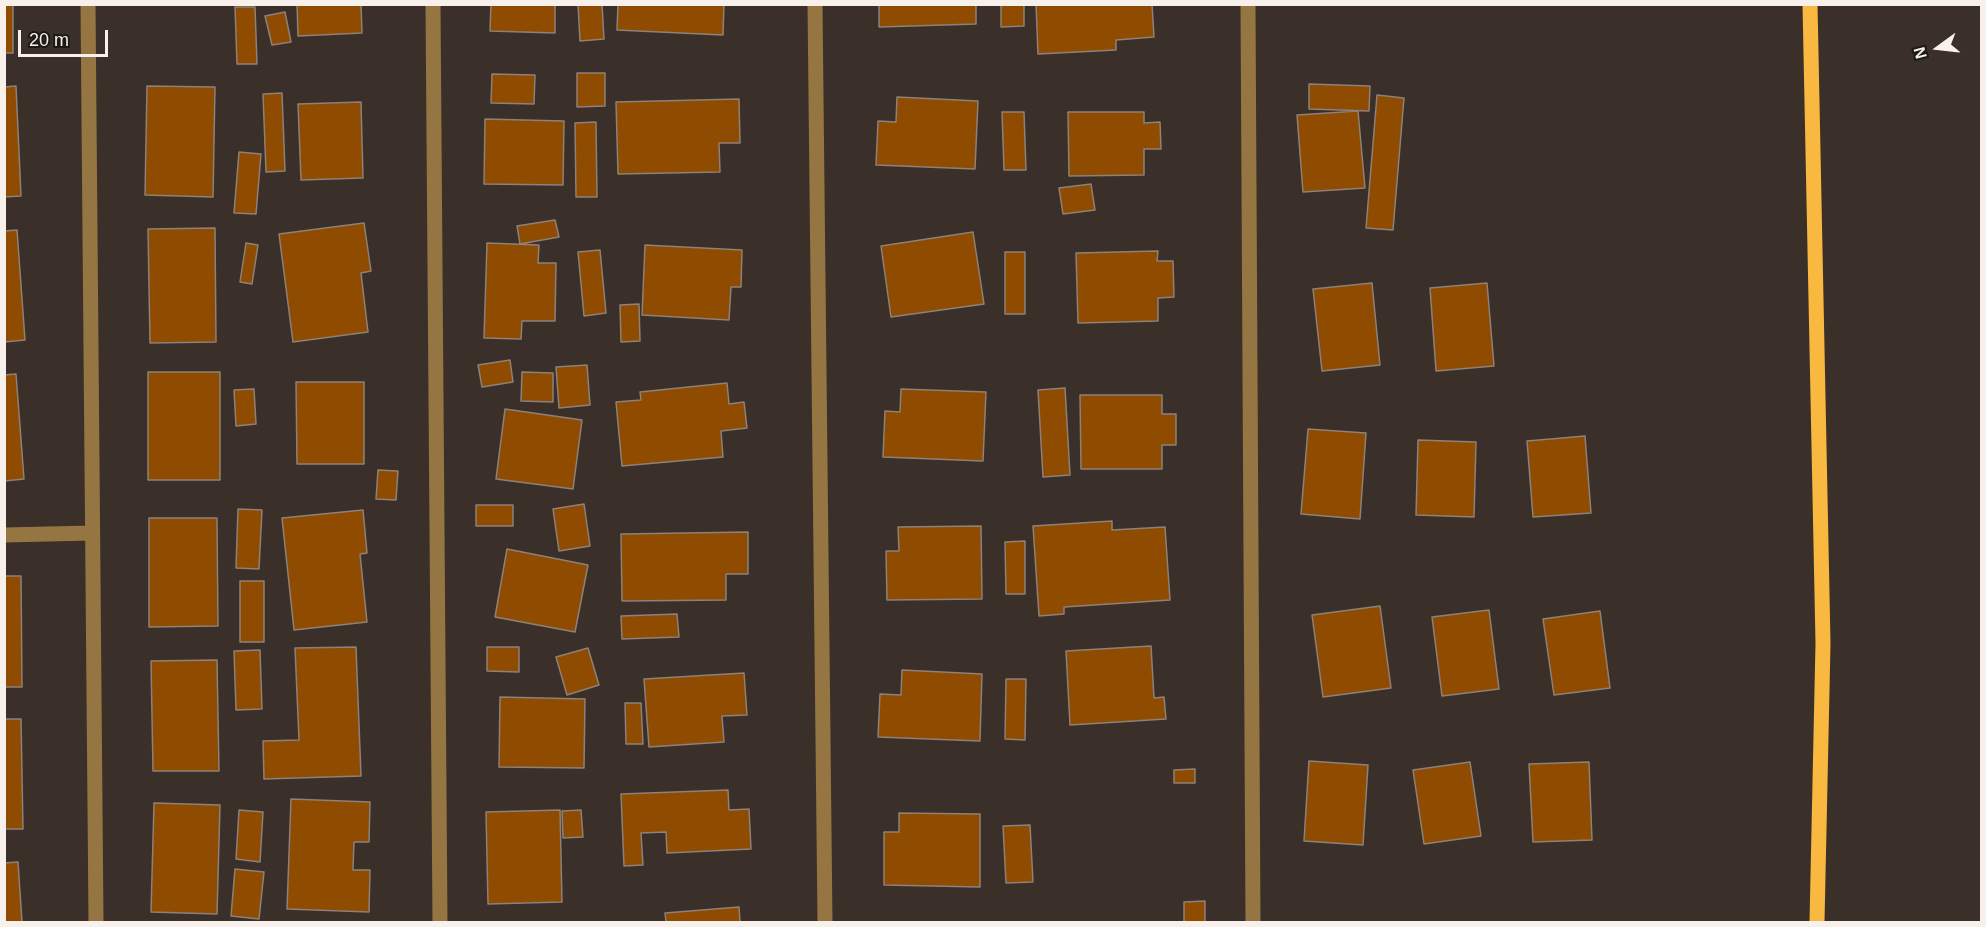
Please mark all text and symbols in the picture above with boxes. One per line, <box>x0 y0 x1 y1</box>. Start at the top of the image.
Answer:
scale bar <box>21 18 111 56</box>
north arrow <box>1908 18 1968 78</box>
text: 20 m <box>29 30 69 50</box>
text: N <box>1910 45 1930 61</box>

